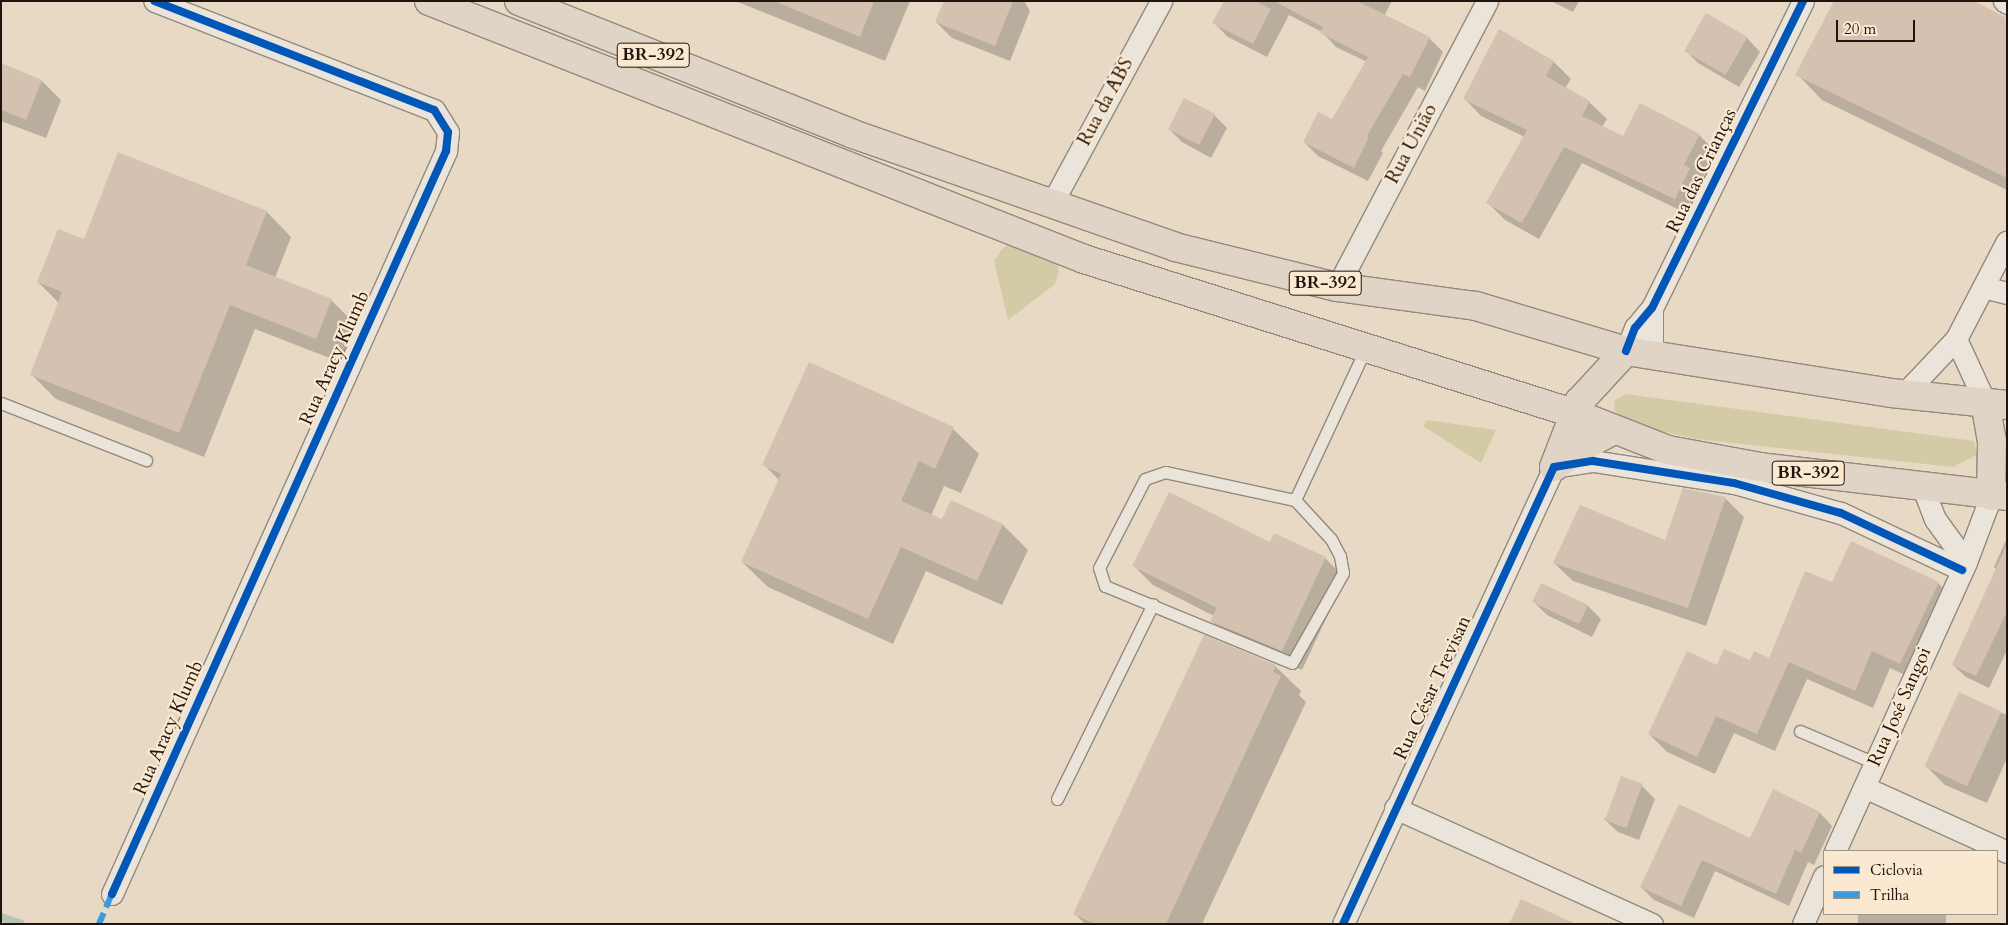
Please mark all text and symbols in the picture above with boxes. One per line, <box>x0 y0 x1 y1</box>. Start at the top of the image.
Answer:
scale bar <box>1838 10 1917 42</box>
text: 20 m <box>1844 19 1876 39</box>
road number: BR-392 <box>617 40 689 70</box>
street label: Rua da ABS <box>1073 54 1139 150</box>
street label: Rua União <box>1381 100 1443 188</box>
street label: Rua das Crianças <box>1662 105 1742 237</box>
road number: BR-392 <box>1289 268 1361 298</box>
street label: Rua Aracy Klumb <box>295 287 375 429</box>
road number: BR-392 <box>1772 458 1844 488</box>
street label: Rua César Trevisan <box>1390 612 1476 764</box>
street label: Rua José Sangoi <box>1863 644 1937 770</box>
street label: Rua Aracy Klumb <box>129 657 209 799</box>
legend <box>1823 850 1998 915</box>
text: Ciclovia <box>1870 860 1923 880</box>
text: Trilha <box>1870 885 1909 905</box>

